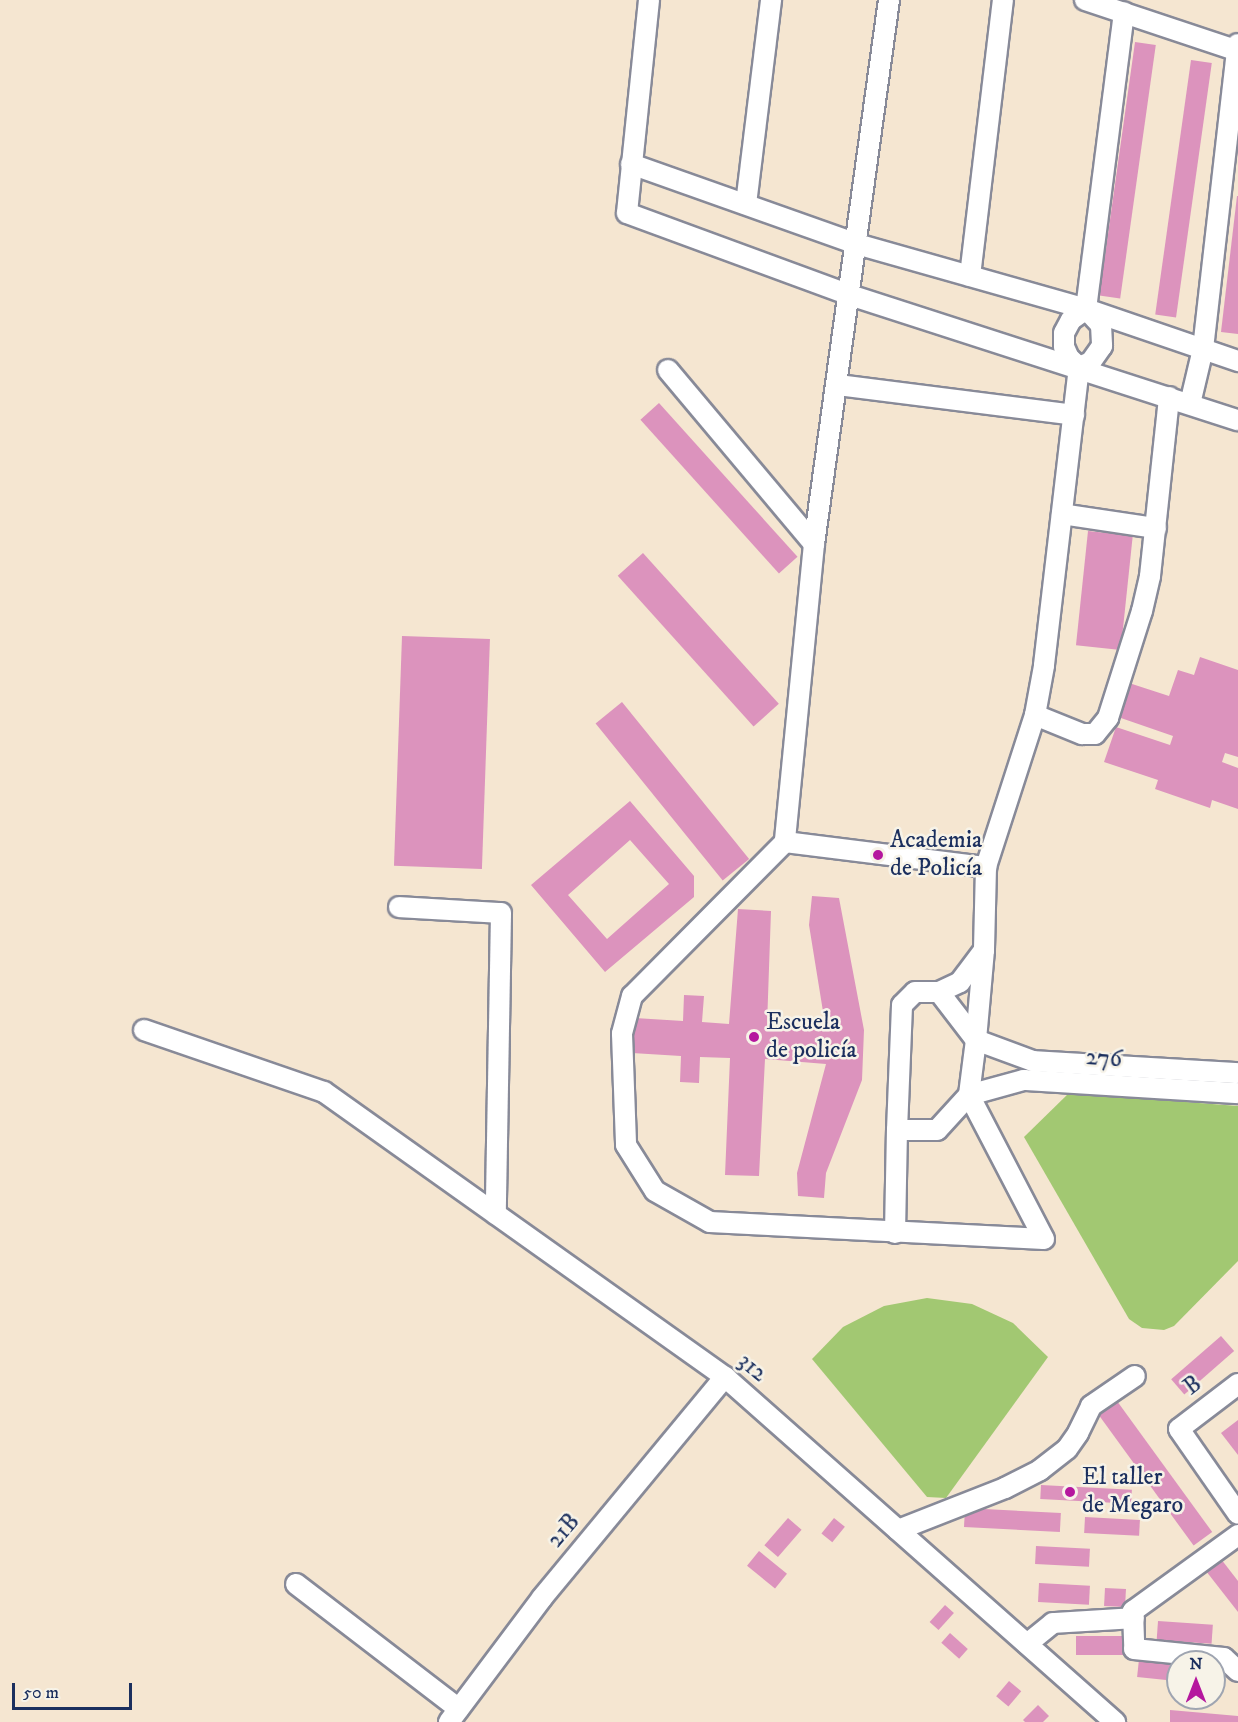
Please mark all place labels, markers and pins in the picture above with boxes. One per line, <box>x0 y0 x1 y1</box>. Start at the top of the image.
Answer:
place label: Academia de Policía <box>890 827 982 883</box>
marker: Academia de Policía <box>871 848 885 862</box>
place label: Escuela de policía <box>766 1009 857 1065</box>
marker: Escuela de policía <box>747 1030 761 1044</box>
place label: El taller de Megaro <box>1082 1464 1183 1520</box>
marker: El taller de Megaro <box>1063 1485 1077 1499</box>

